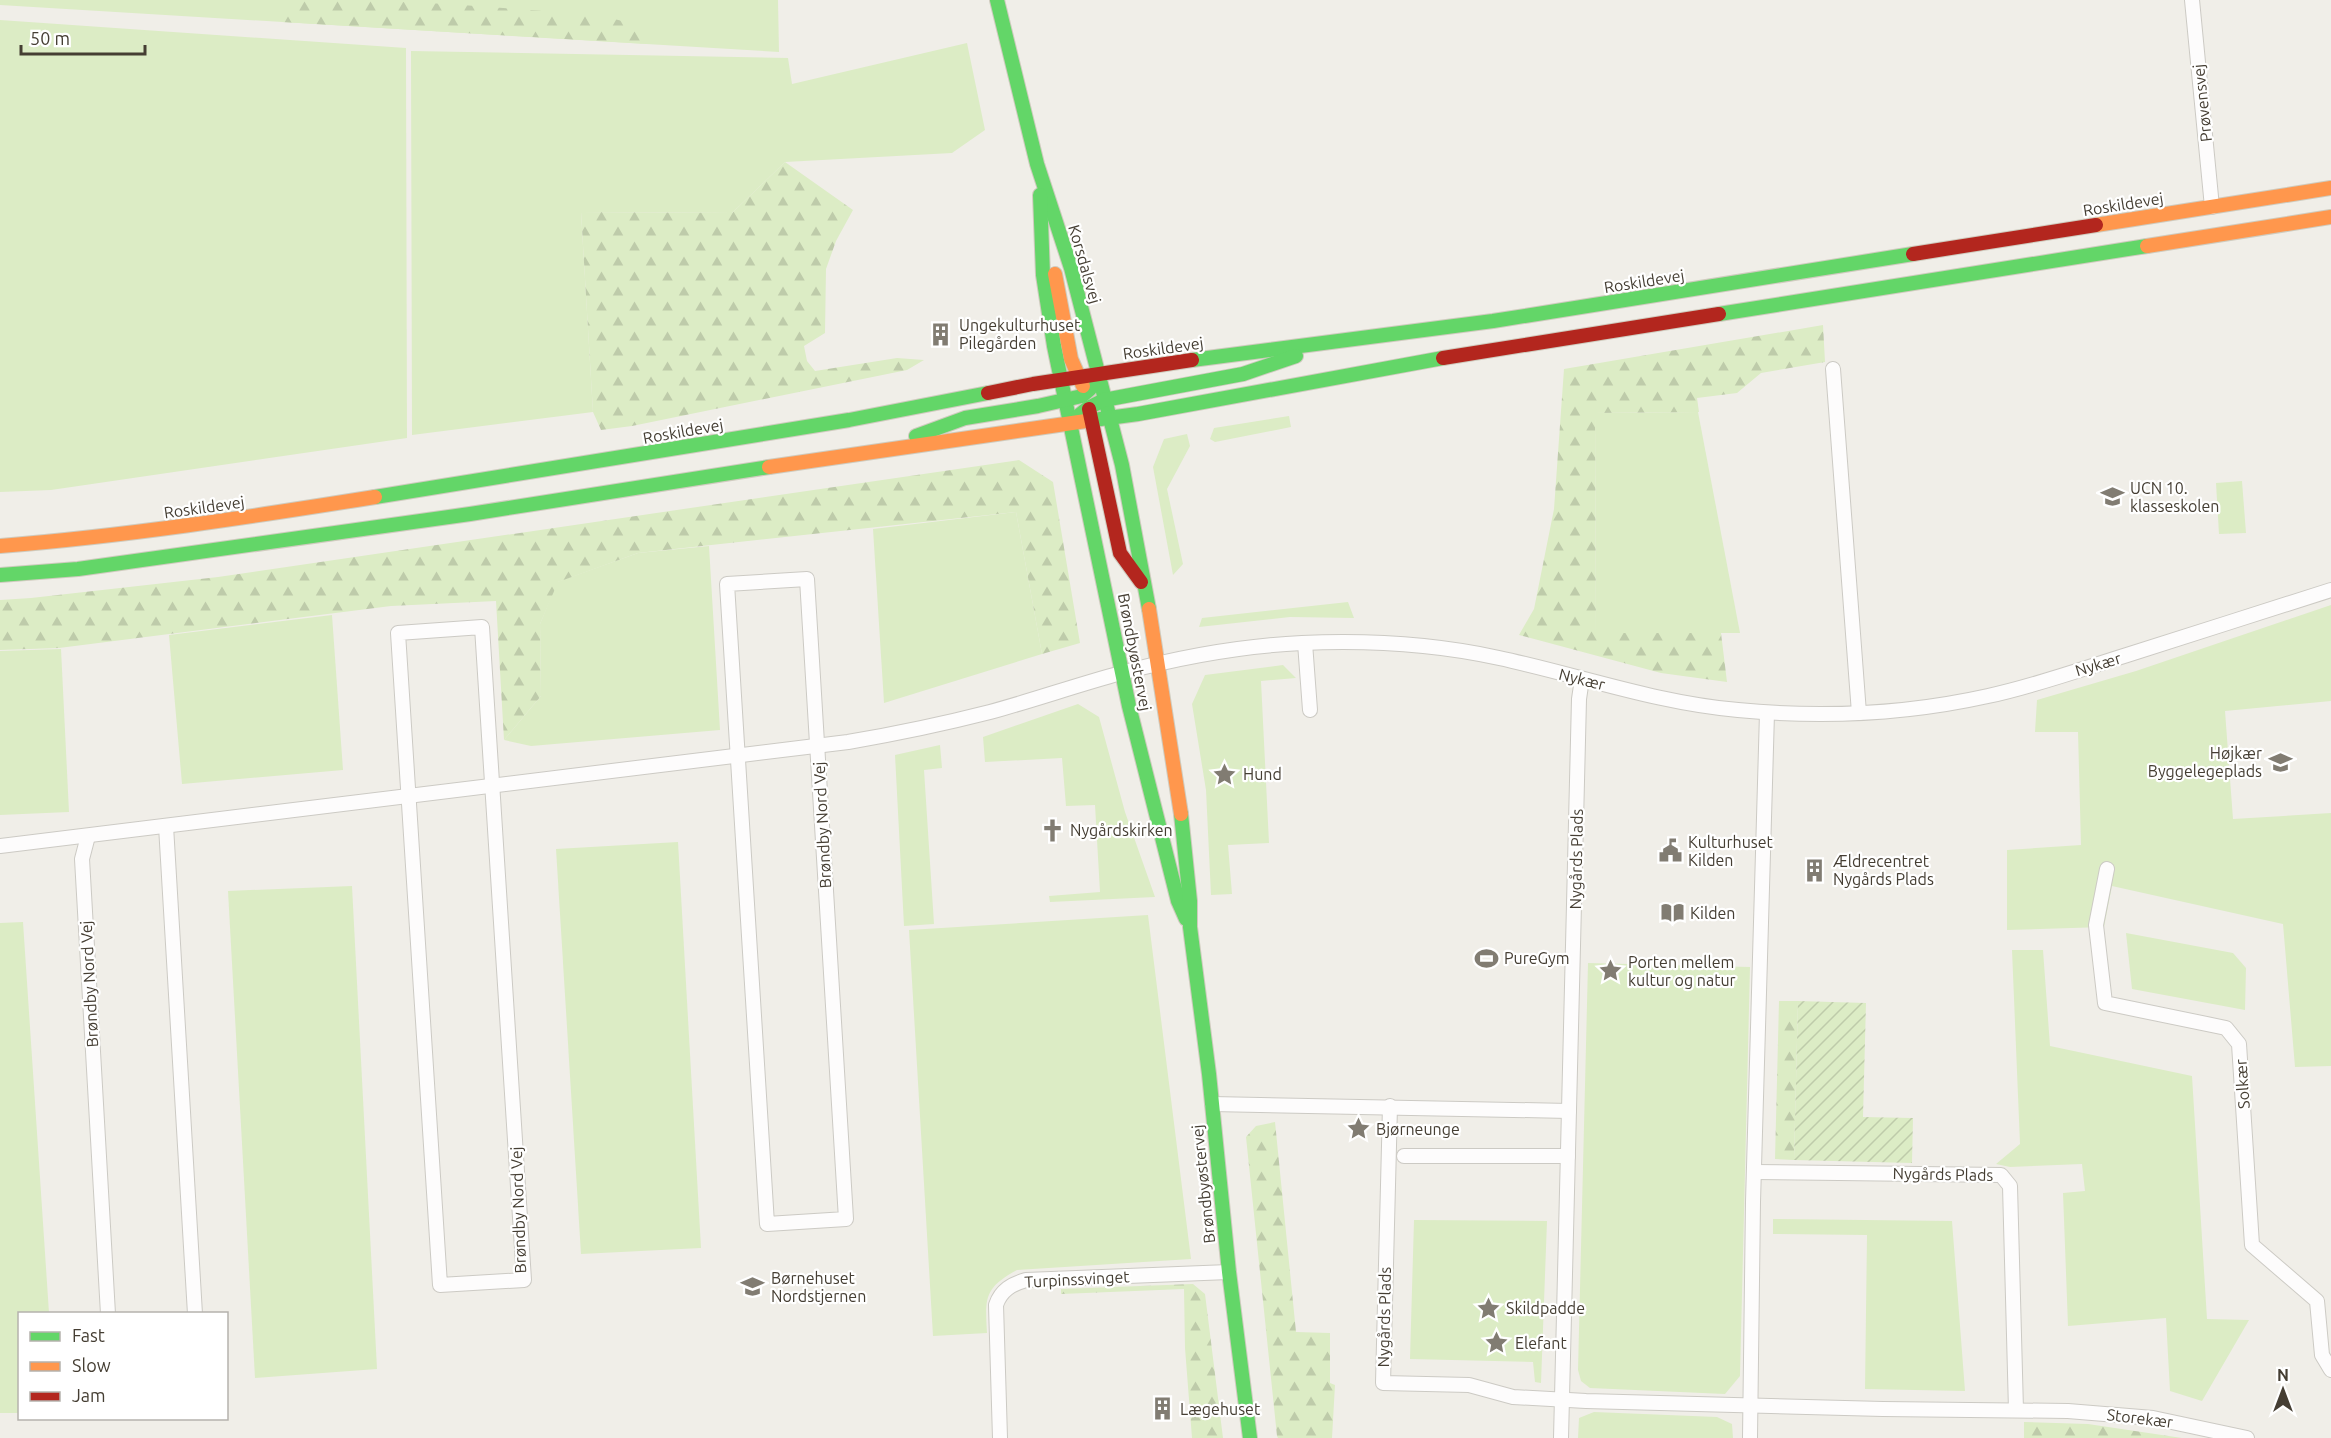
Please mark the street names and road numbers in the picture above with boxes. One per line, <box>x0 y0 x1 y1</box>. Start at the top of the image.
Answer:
street label: Prøvensvej <box>2189 63 2215 143</box>
street label: Roskildevej <box>2082 189 2164 219</box>
street label: Korsdalsvej <box>1065 223 1105 305</box>
street label: Roskildevej <box>1603 266 1685 296</box>
street label: Roskildevej <box>1122 333 1204 363</box>
street label: Roskildevej <box>642 415 724 447</box>
street label: Roskildevej <box>163 492 245 522</box>
street label: Brøndbyøstervej <box>1115 592 1155 712</box>
street label: Nykær <box>2073 649 2123 679</box>
street label: Nykær <box>1557 665 1607 693</box>
street label: Brøndby Nord Vej <box>810 761 834 889</box>
street label: Nygårds Plads <box>1566 808 1586 910</box>
street label: Brøndby Nord Vej <box>77 920 101 1048</box>
street label: Solkær <box>2231 1059 2253 1109</box>
street label: Brøndbyøstervej <box>1188 1124 1218 1244</box>
street label: Brøndby Nord Vej <box>507 1146 529 1274</box>
street label: Nygårds Plads <box>1892 1164 1994 1184</box>
street label: Nygårds Plads <box>1374 1266 1394 1368</box>
street label: Turpinssvinget <box>1024 1267 1131 1291</box>
street label: Storekær <box>2106 1405 2174 1431</box>

